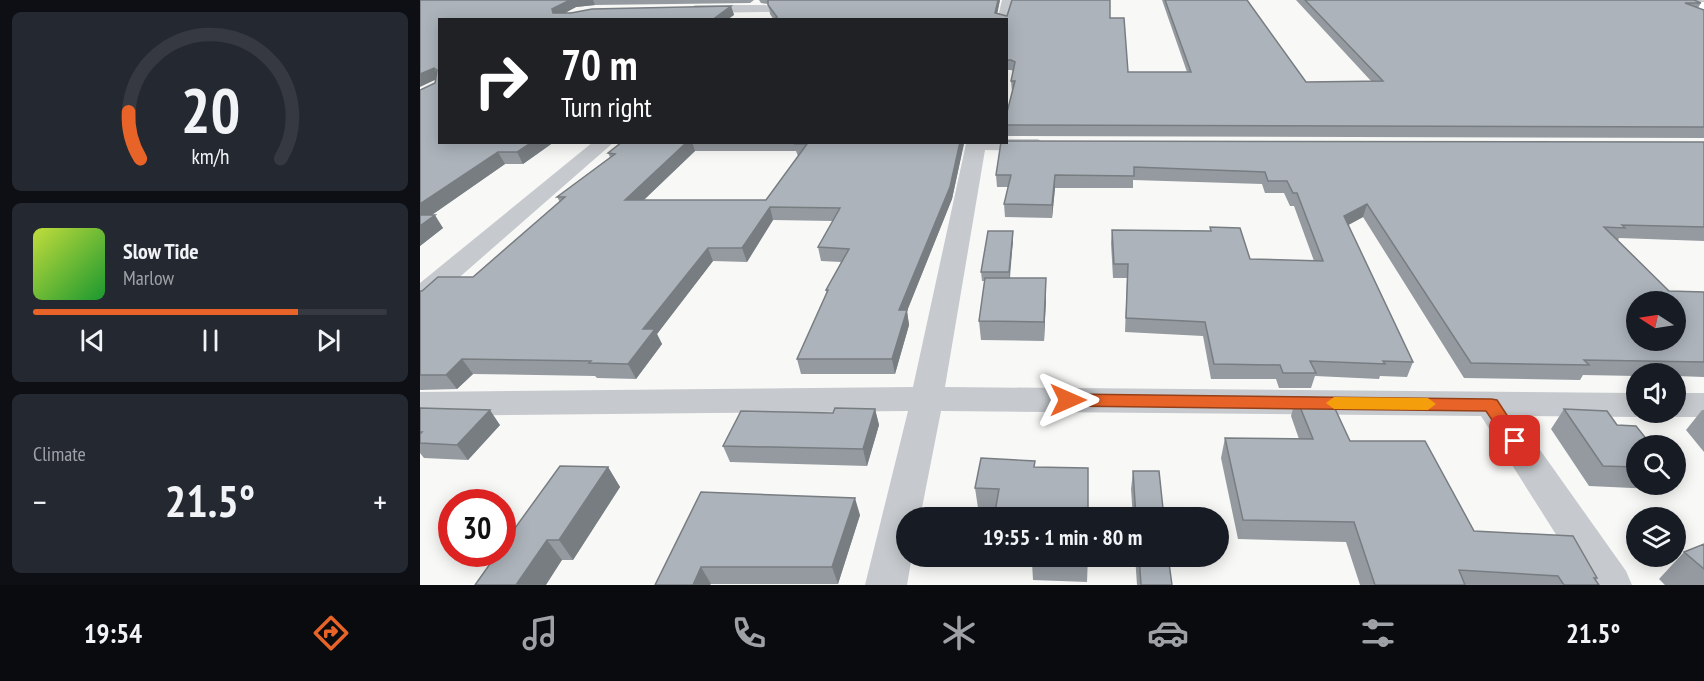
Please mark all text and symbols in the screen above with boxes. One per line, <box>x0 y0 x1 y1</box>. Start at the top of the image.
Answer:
text: 70 m <box>561 37 638 92</box>
icon: right <box>462 42 540 120</box>
text: 20 <box>180 69 240 150</box>
text: Turn right <box>561 90 652 124</box>
text: km/h <box>191 142 229 170</box>
text: Slow Tide <box>123 237 199 265</box>
text: Marlow <box>123 265 174 291</box>
north arrow <box>1626 291 1686 351</box>
map controls <box>1626 291 1686 567</box>
icon: previous <box>76 324 109 357</box>
icon: pause <box>194 324 227 357</box>
icon: next <box>312 324 345 357</box>
button: sound <box>1626 363 1686 423</box>
position arrow <box>1036 368 1100 432</box>
pin <box>1489 415 1540 466</box>
icon: arrive <box>1498 424 1531 457</box>
button: search <box>1626 435 1686 495</box>
text: Climate <box>33 441 86 467</box>
text: 21.5° <box>165 471 255 529</box>
text: − <box>33 480 47 523</box>
text: + <box>373 480 387 523</box>
speed limit sign: 30 <box>438 489 516 567</box>
button: layers <box>1626 507 1686 567</box>
text: 19:55 · 1 min · 80 m <box>983 523 1142 551</box>
icon: directions <box>310 612 352 654</box>
icon: music <box>519 612 561 654</box>
icon: phone <box>728 612 770 654</box>
icon: climate <box>938 612 980 654</box>
icon: car <box>1147 612 1189 654</box>
icon: filters <box>1357 612 1399 654</box>
text: 19:54 <box>84 616 142 650</box>
text: 21.5° <box>1566 616 1620 650</box>

